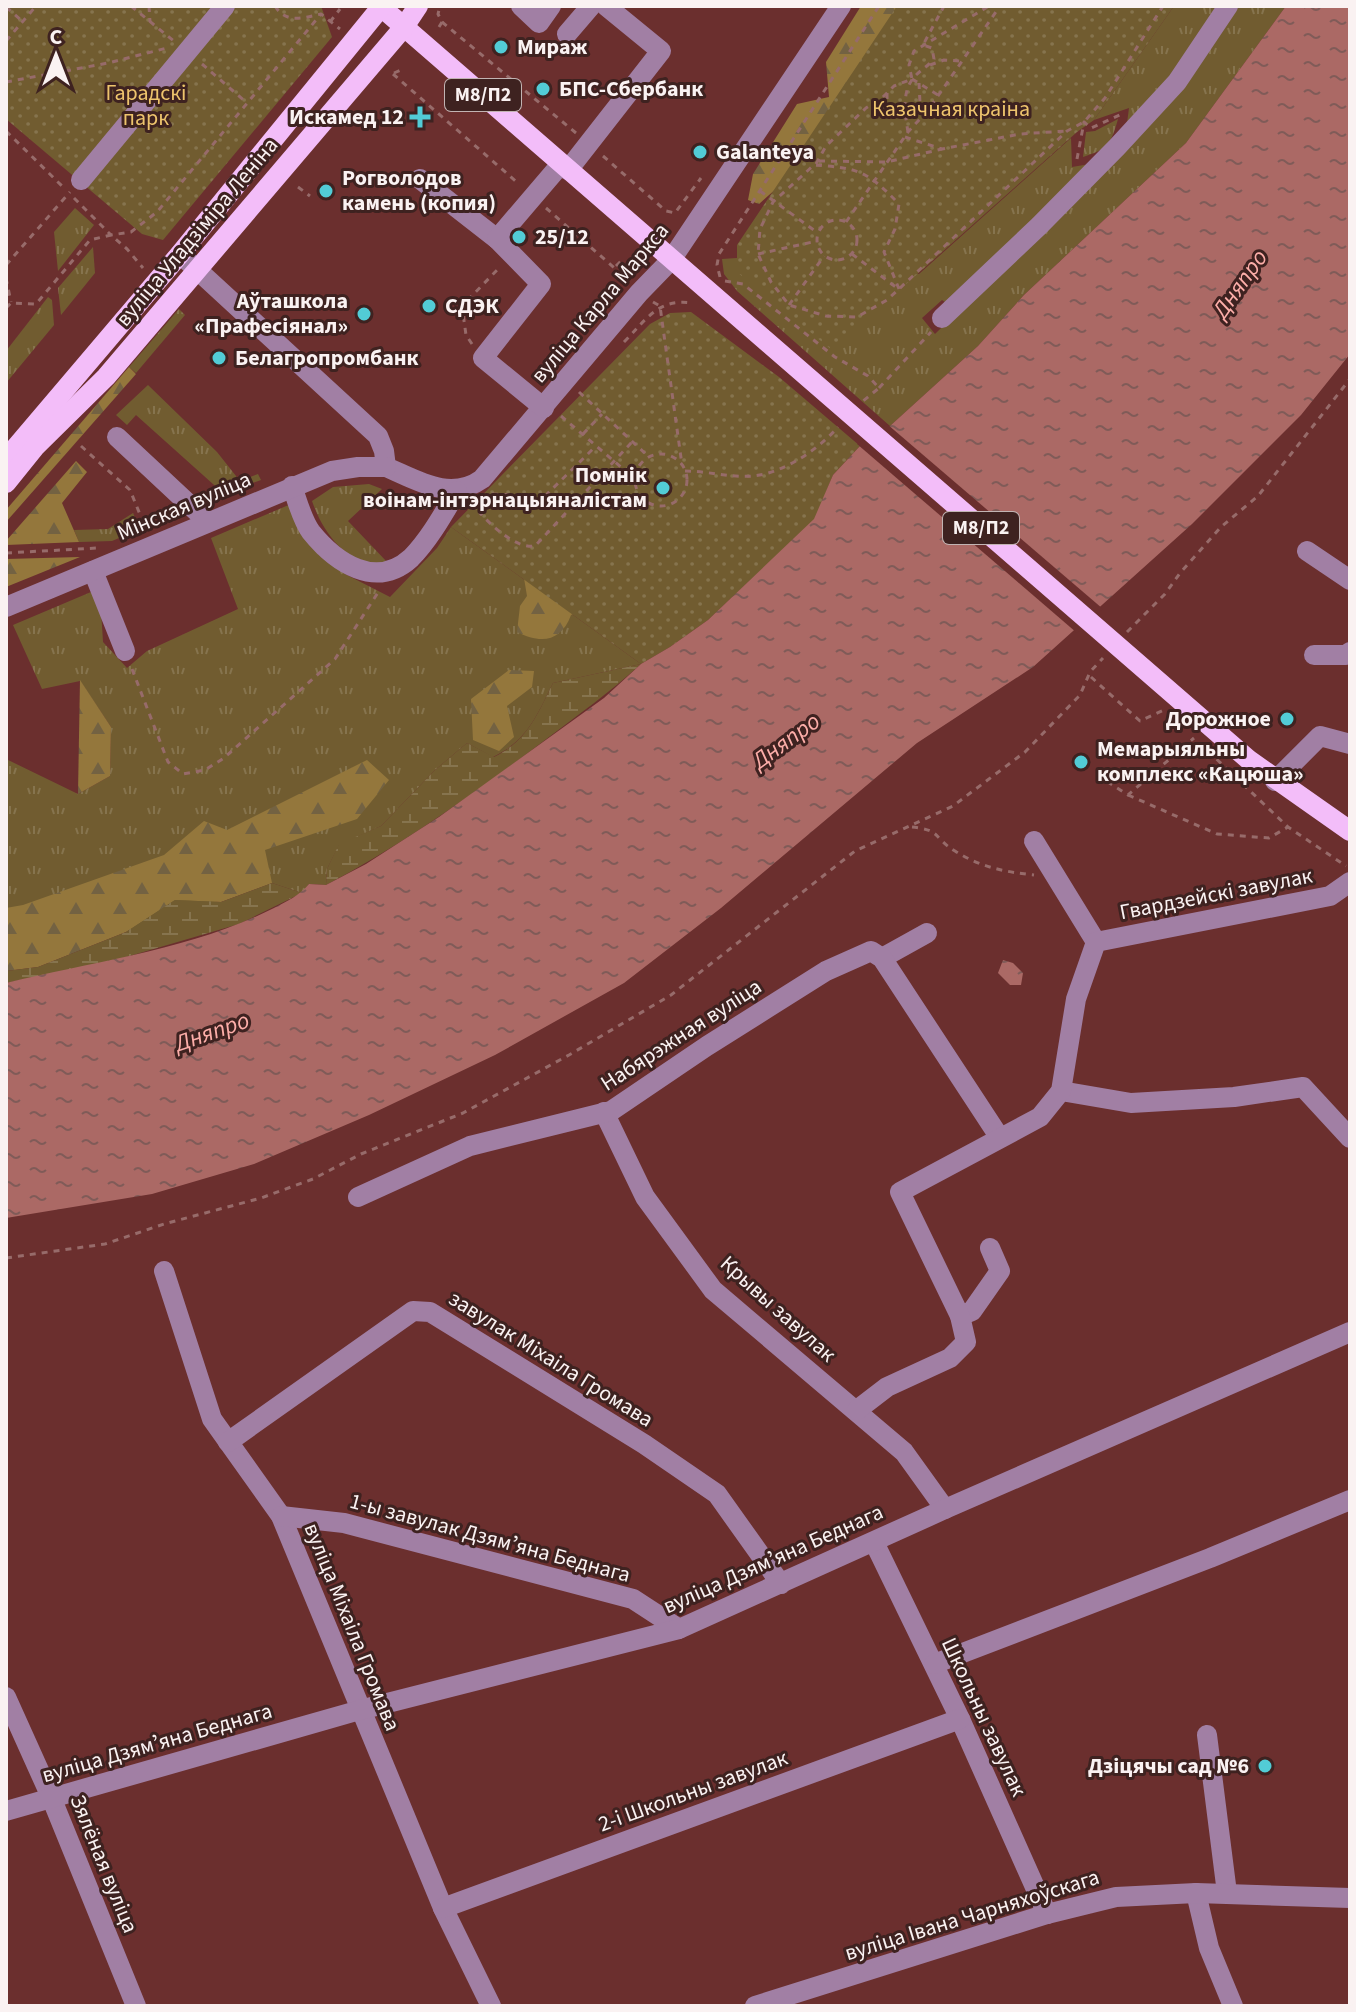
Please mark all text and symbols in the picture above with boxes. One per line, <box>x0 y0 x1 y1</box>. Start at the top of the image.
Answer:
north arrow <box>16 16 96 96</box>
text: С <box>50 21 63 53</box>
place label: Мираж <box>517 31 588 63</box>
marker: Мираж <box>492 38 510 56</box>
place label: БПС-Сбербанк <box>559 73 703 105</box>
park label: Гарадскі парк <box>105 77 187 134</box>
road number: М8/П2 <box>445 79 521 111</box>
marker: БПС-Сбербанк <box>534 80 552 98</box>
park label: Казачная краіна <box>872 93 1030 125</box>
place label: Искамед 12 <box>289 101 404 133</box>
marker: Искамед 12 <box>411 108 429 126</box>
street label: вуліца Уладзіміра Леніна <box>108 130 286 334</box>
place label: Galanteya <box>716 136 814 168</box>
marker: Galanteya <box>691 143 709 161</box>
place label: Рогволодов камень (копия) <box>342 162 496 219</box>
marker: Рогволодов камень (копия) <box>317 182 335 200</box>
street label: вуліца Карла Маркса <box>523 216 677 390</box>
place label: 25/12 <box>535 221 589 253</box>
marker: 25/12 <box>510 228 528 246</box>
water label: Дняпро <box>1202 242 1276 327</box>
place label: Аўташкола «Прафесіянал» <box>194 285 348 342</box>
place label: СДЭК <box>445 290 499 322</box>
marker: СДЭК <box>420 297 438 315</box>
marker: Аўташкола «Прафесіянал» <box>355 305 373 323</box>
place label: Белагропромбанк <box>235 342 419 374</box>
marker: Белагропромбанк <box>210 349 228 367</box>
place label: Помнік воінам-інтэрнацыяналістам <box>363 459 647 516</box>
street label: Мінская вуліца <box>112 463 256 549</box>
marker: Помнік воінам-інтэрнацыяналістам <box>654 479 672 497</box>
road number: М8/П2 <box>943 512 1019 544</box>
place label: Дорожное <box>1166 703 1271 735</box>
water label: Дняпро <box>743 704 827 779</box>
marker: Дорожное <box>1278 710 1296 728</box>
place label: Мемарыяльны комплекс «Кацюша» <box>1097 733 1304 790</box>
marker: Мемарыяльны комплекс «Кацюша» <box>1072 753 1090 771</box>
street label: Гвардзейскі завулак <box>1117 860 1315 928</box>
street label: Набярэжная вуліца <box>594 971 768 1099</box>
water label: Дняпро <box>168 1003 254 1062</box>
street label: Крывы завулак <box>713 1248 843 1370</box>
street label: завулак Міхаіла Громава <box>442 1283 660 1435</box>
street label: 1-ы завулак Дзямʼяна Беднага <box>346 1485 634 1591</box>
street label: вуліца Дзямʼяна Беднага <box>658 1496 888 1622</box>
street label: вуліца Міхаіла Громава <box>296 1518 408 1736</box>
street label: Школьны завулак <box>933 1632 1035 1802</box>
street label: вуліца Дзямʼяна Беднага <box>38 1695 276 1791</box>
street label: 2-і Школьны завулак <box>594 1742 792 1840</box>
place label: Дзіцячы сад №6 <box>1088 1750 1249 1782</box>
marker: Дзіцячы сад №6 <box>1256 1757 1274 1775</box>
street label: Зялёная вуліца <box>62 1790 146 1938</box>
street label: вуліца Івана Чарняхоўскага <box>841 1861 1103 1969</box>

